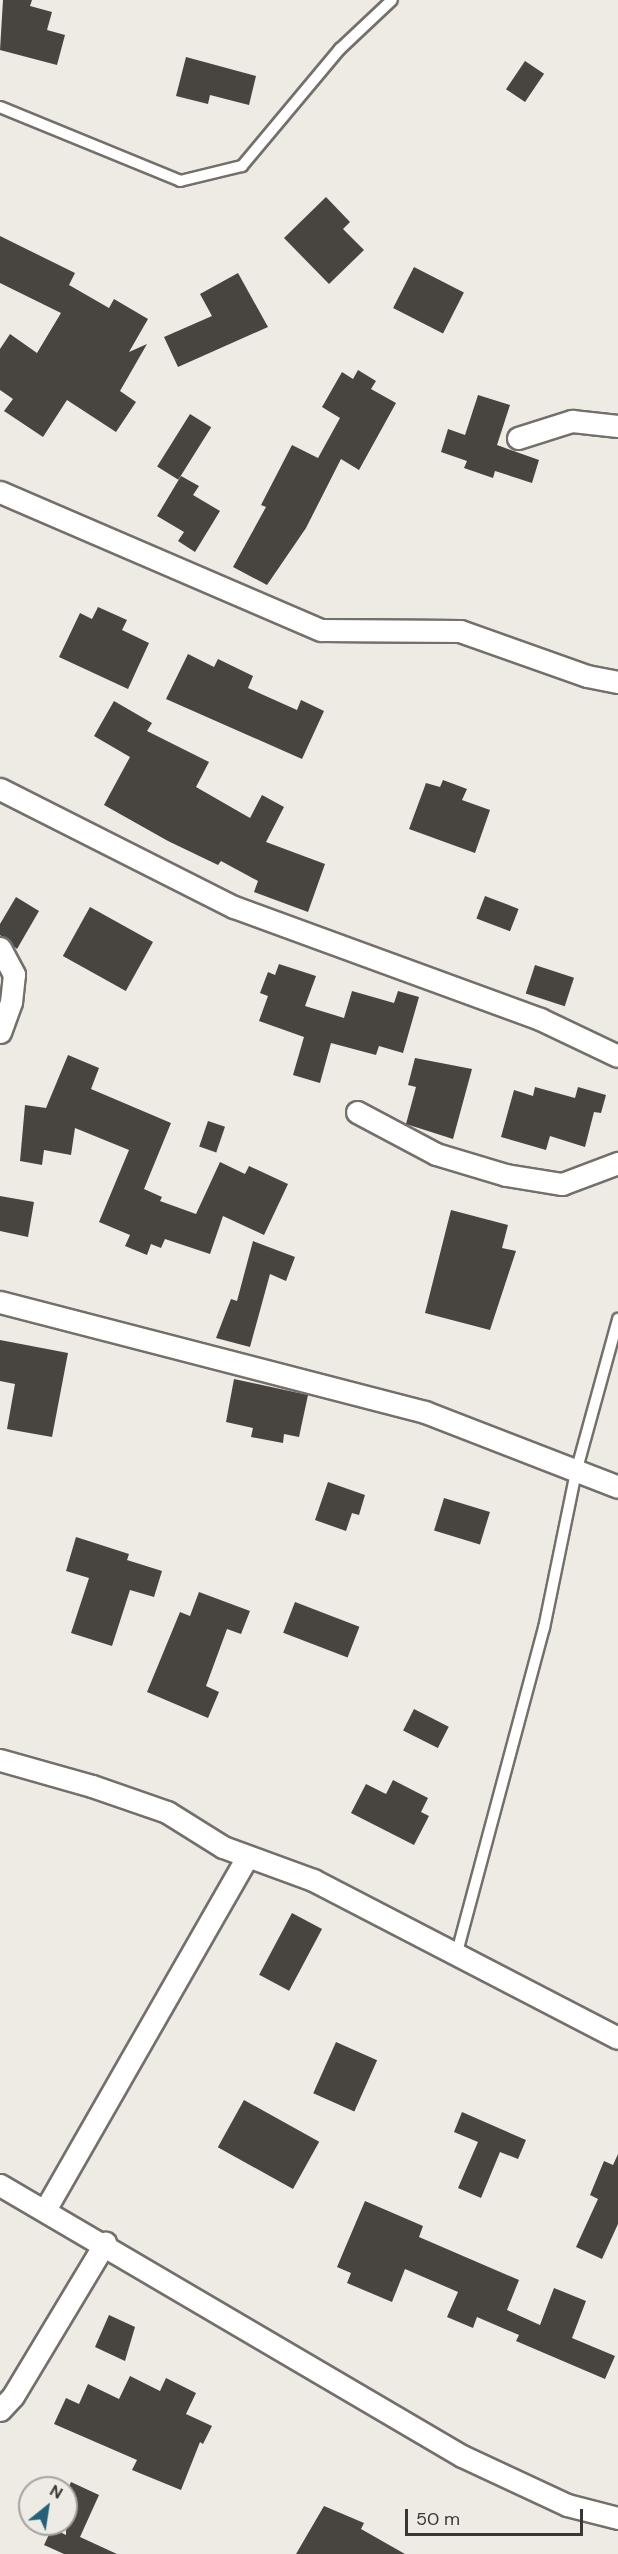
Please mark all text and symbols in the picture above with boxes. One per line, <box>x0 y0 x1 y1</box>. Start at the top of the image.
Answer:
north arrow <box>18 2476 78 2536</box>
text: N <box>46 2480 67 2504</box>
scale bar <box>408 2497 586 2535</box>
text: 50 m <box>416 2507 460 2531</box>

